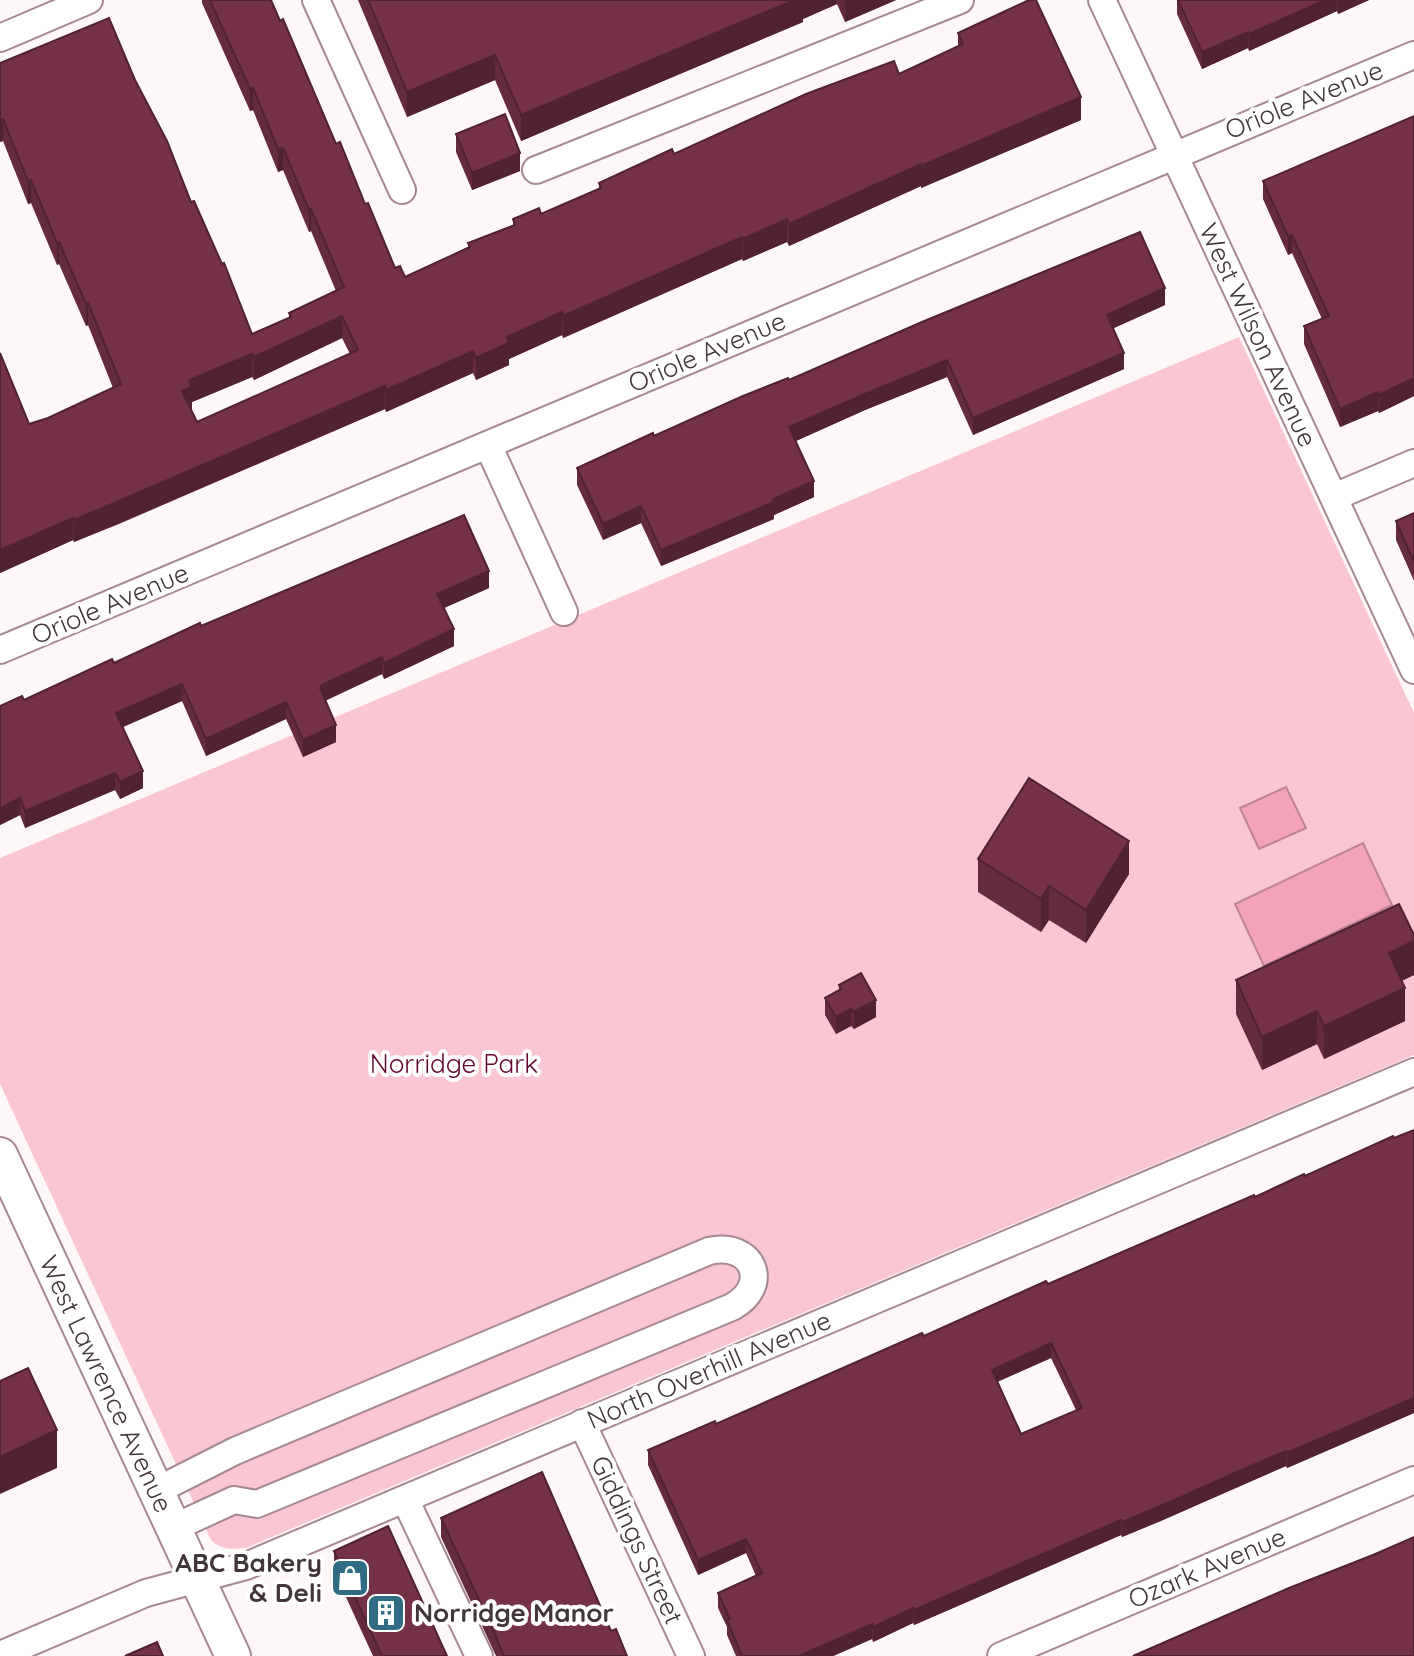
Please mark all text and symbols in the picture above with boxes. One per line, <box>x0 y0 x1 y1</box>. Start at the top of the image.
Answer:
street label: Oriole Avenue <box>1220 53 1388 146</box>
street label: West Wilson Avenue <box>1192 218 1325 452</box>
street label: Oriole Avenue <box>623 304 790 399</box>
street label: Oriole Avenue <box>26 556 193 651</box>
park label: Norridge Park <box>370 1047 538 1080</box>
street label: West Lawrence Avenue <box>32 1250 181 1518</box>
street label: North Overhill Avenue <box>582 1303 836 1436</box>
street label: Giddings Street <box>584 1450 691 1629</box>
street label: Ozark Avenue <box>1123 1520 1291 1616</box>
place label: ABC Bakery & Deli <box>175 1546 322 1609</box>
shop icon: ABC Bakery & Deli <box>329 1557 371 1599</box>
building icon: Norridge Manor <box>365 1592 407 1634</box>
place label: Norridge Manor <box>414 1596 614 1629</box>

